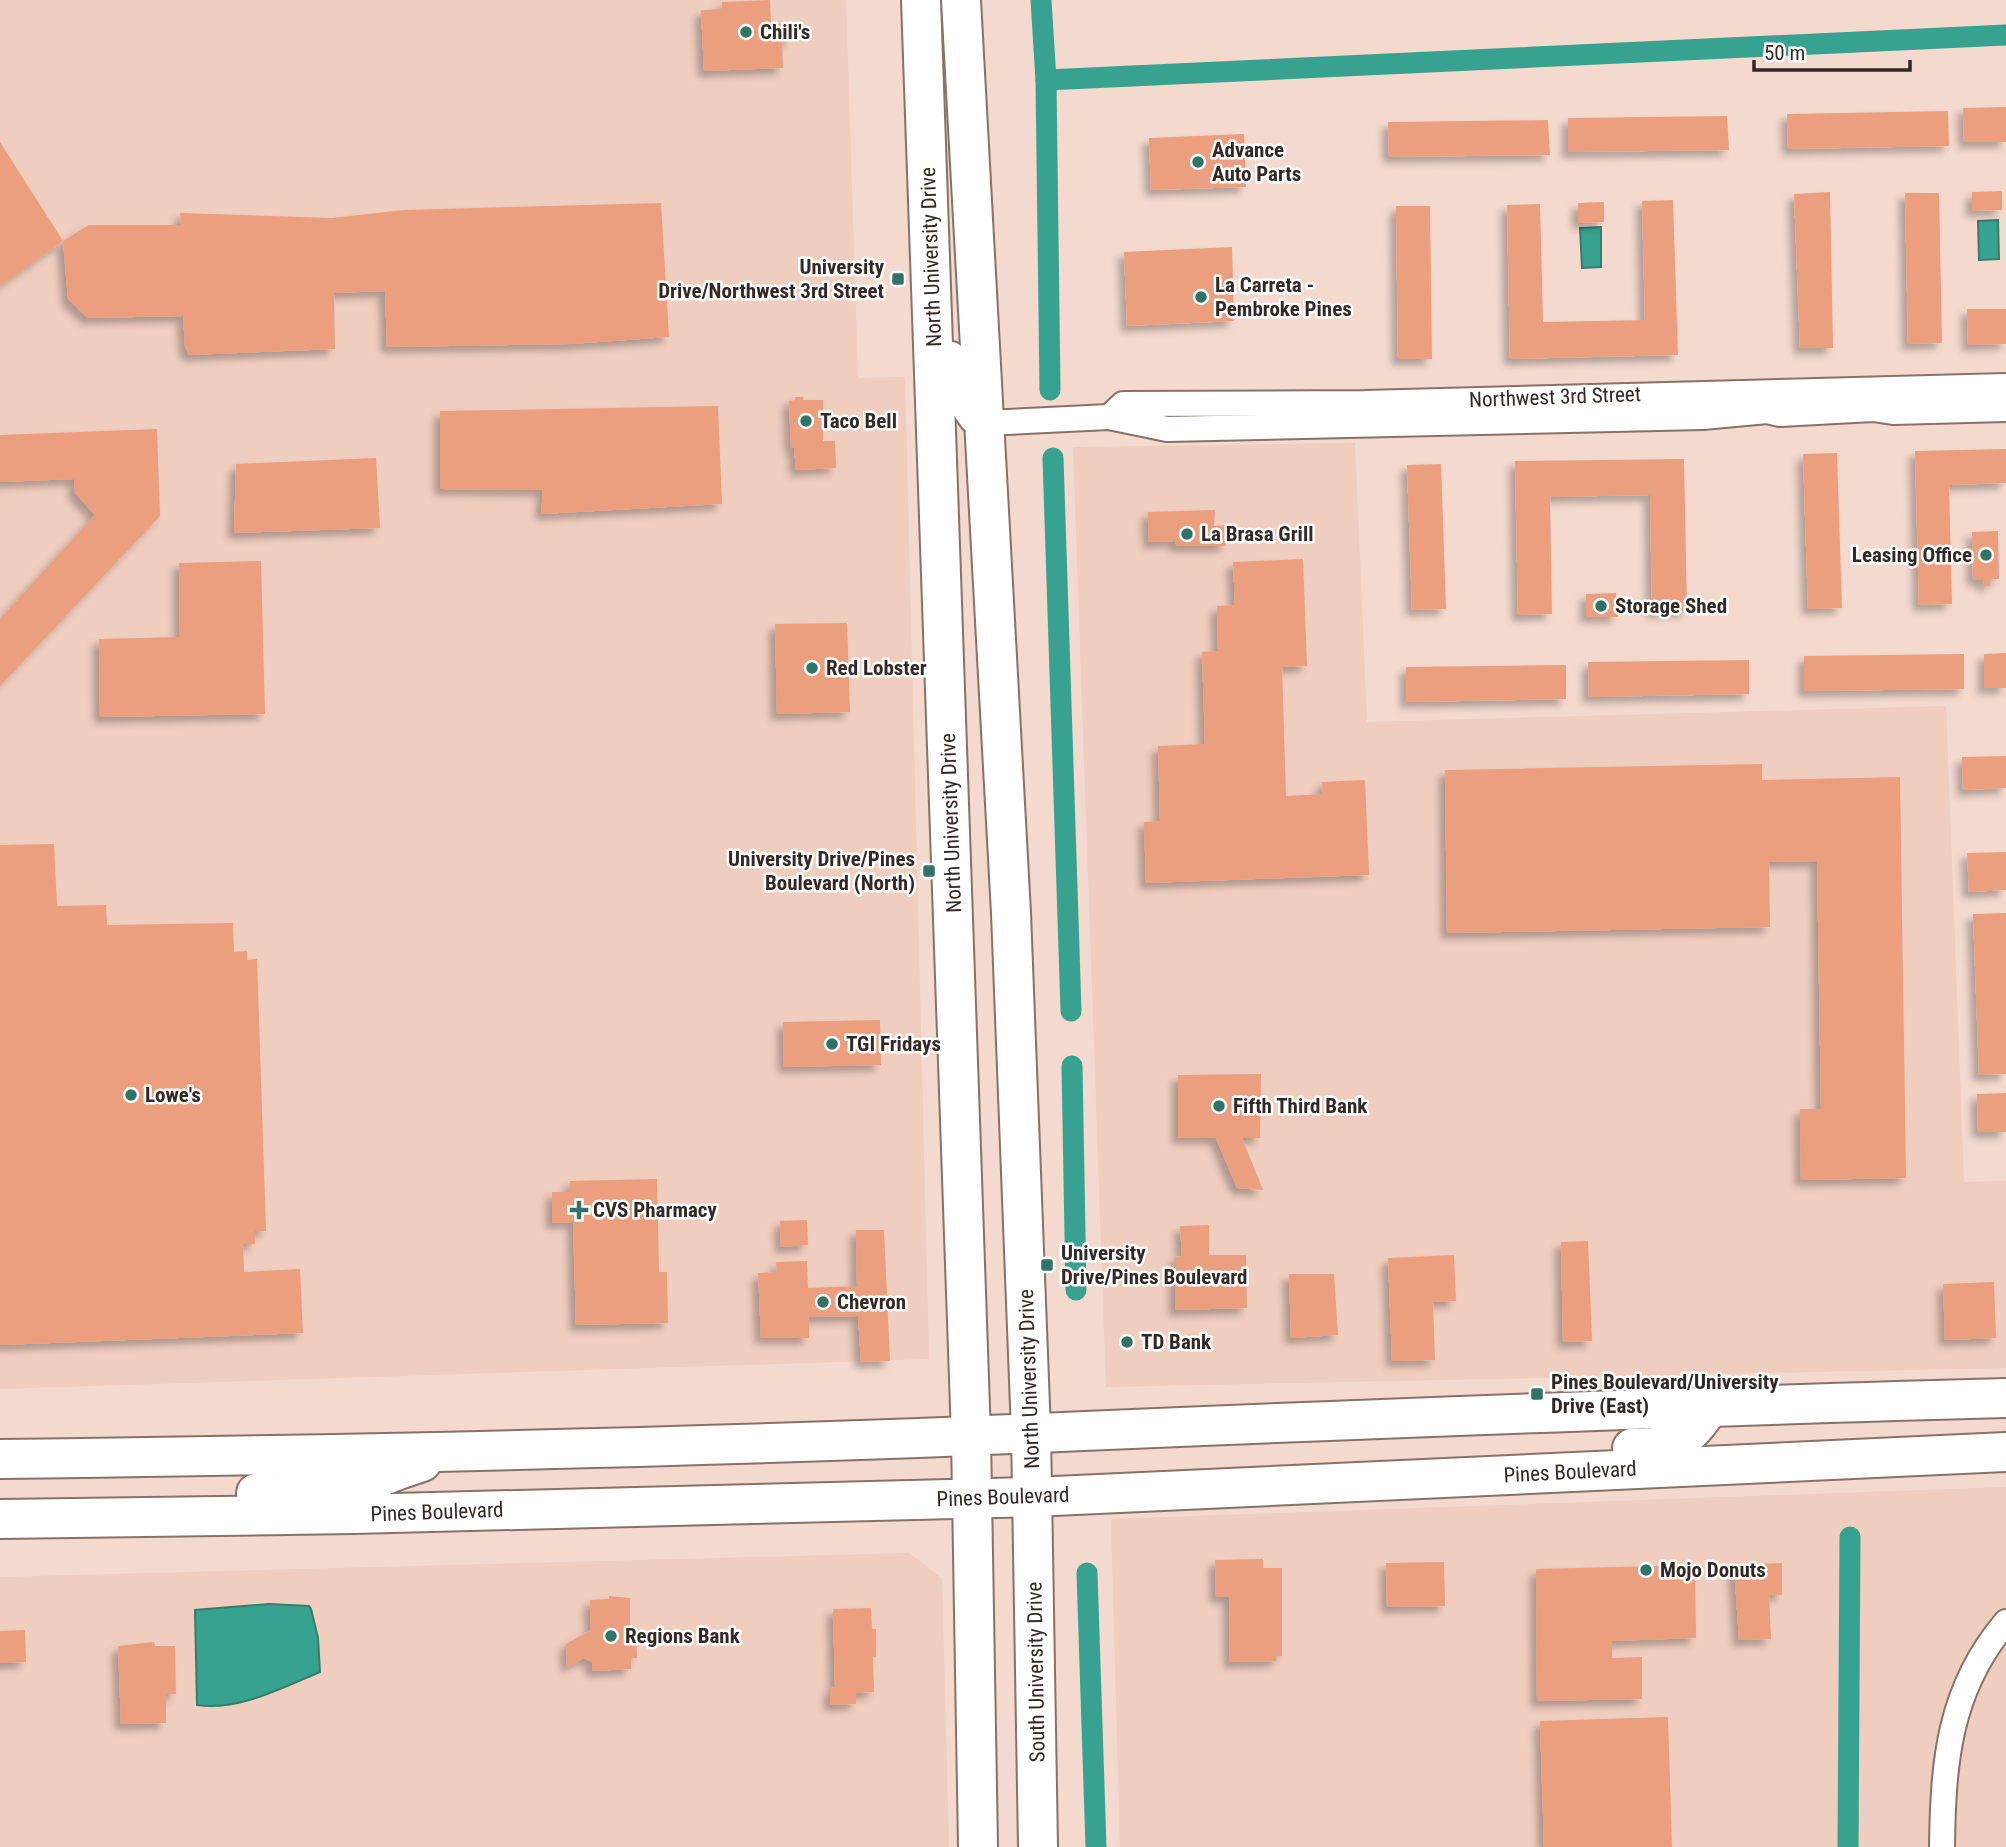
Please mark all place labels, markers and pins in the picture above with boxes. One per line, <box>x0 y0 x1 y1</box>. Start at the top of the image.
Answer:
place label: Chili's <box>760 20 810 44</box>
marker: Chili's <box>738 24 754 40</box>
place label: Advance Auto Parts <box>1212 138 1301 186</box>
marker: Advance Auto Parts <box>1190 154 1206 170</box>
place label: University Drive/Northwest 3rd Street <box>658 255 885 303</box>
marker: University Drive/Northwest 3rd Street <box>890 271 906 287</box>
place label: La Carreta - Pembroke Pines <box>1215 273 1352 321</box>
marker: La Carreta - Pembroke Pines <box>1193 289 1209 305</box>
place label: Taco Bell <box>820 409 897 433</box>
marker: Taco Bell <box>798 413 814 429</box>
place label: La Brasa Grill <box>1201 522 1314 546</box>
marker: La Brasa Grill <box>1179 526 1195 542</box>
place label: Leasing Office <box>1852 543 1972 567</box>
marker: Leasing Office <box>1978 547 1994 563</box>
place label: Storage Shed <box>1615 594 1727 618</box>
marker: Storage Shed <box>1593 598 1609 614</box>
place label: Red Lobster <box>826 656 927 680</box>
marker: Red Lobster <box>804 660 820 676</box>
place label: University Drive/Pines Boulevard (North) <box>728 847 915 895</box>
marker: University Drive/Pines Boulevard (North) <box>921 863 937 879</box>
place label: TGI Fridays <box>846 1032 941 1056</box>
marker: TGI Fridays <box>824 1036 840 1052</box>
place label: Lowe's <box>145 1083 201 1107</box>
marker: Lowe's <box>123 1087 139 1103</box>
place label: Fifth Third Bank <box>1233 1094 1368 1118</box>
marker: Fifth Third Bank <box>1211 1098 1227 1114</box>
place label: CVS Pharmacy <box>593 1198 718 1222</box>
marker: CVS Pharmacy <box>571 1202 587 1218</box>
place label: University Drive/Pines Boulevard <box>1061 1241 1248 1289</box>
marker: University Drive/Pines Boulevard <box>1039 1257 1055 1273</box>
place label: Chevron <box>837 1290 906 1314</box>
marker: Chevron <box>815 1294 831 1310</box>
place label: TD Bank <box>1141 1330 1212 1354</box>
marker: TD Bank <box>1119 1334 1135 1350</box>
place label: Pines Boulevard/University Drive (East) <box>1551 1370 1779 1418</box>
marker: Pines Boulevard/University Drive (East) <box>1529 1386 1545 1402</box>
place label: Mojo Donuts <box>1660 1558 1766 1582</box>
marker: Mojo Donuts <box>1638 1562 1654 1578</box>
place label: Regions Bank <box>625 1624 741 1648</box>
marker: Regions Bank <box>603 1628 619 1644</box>

